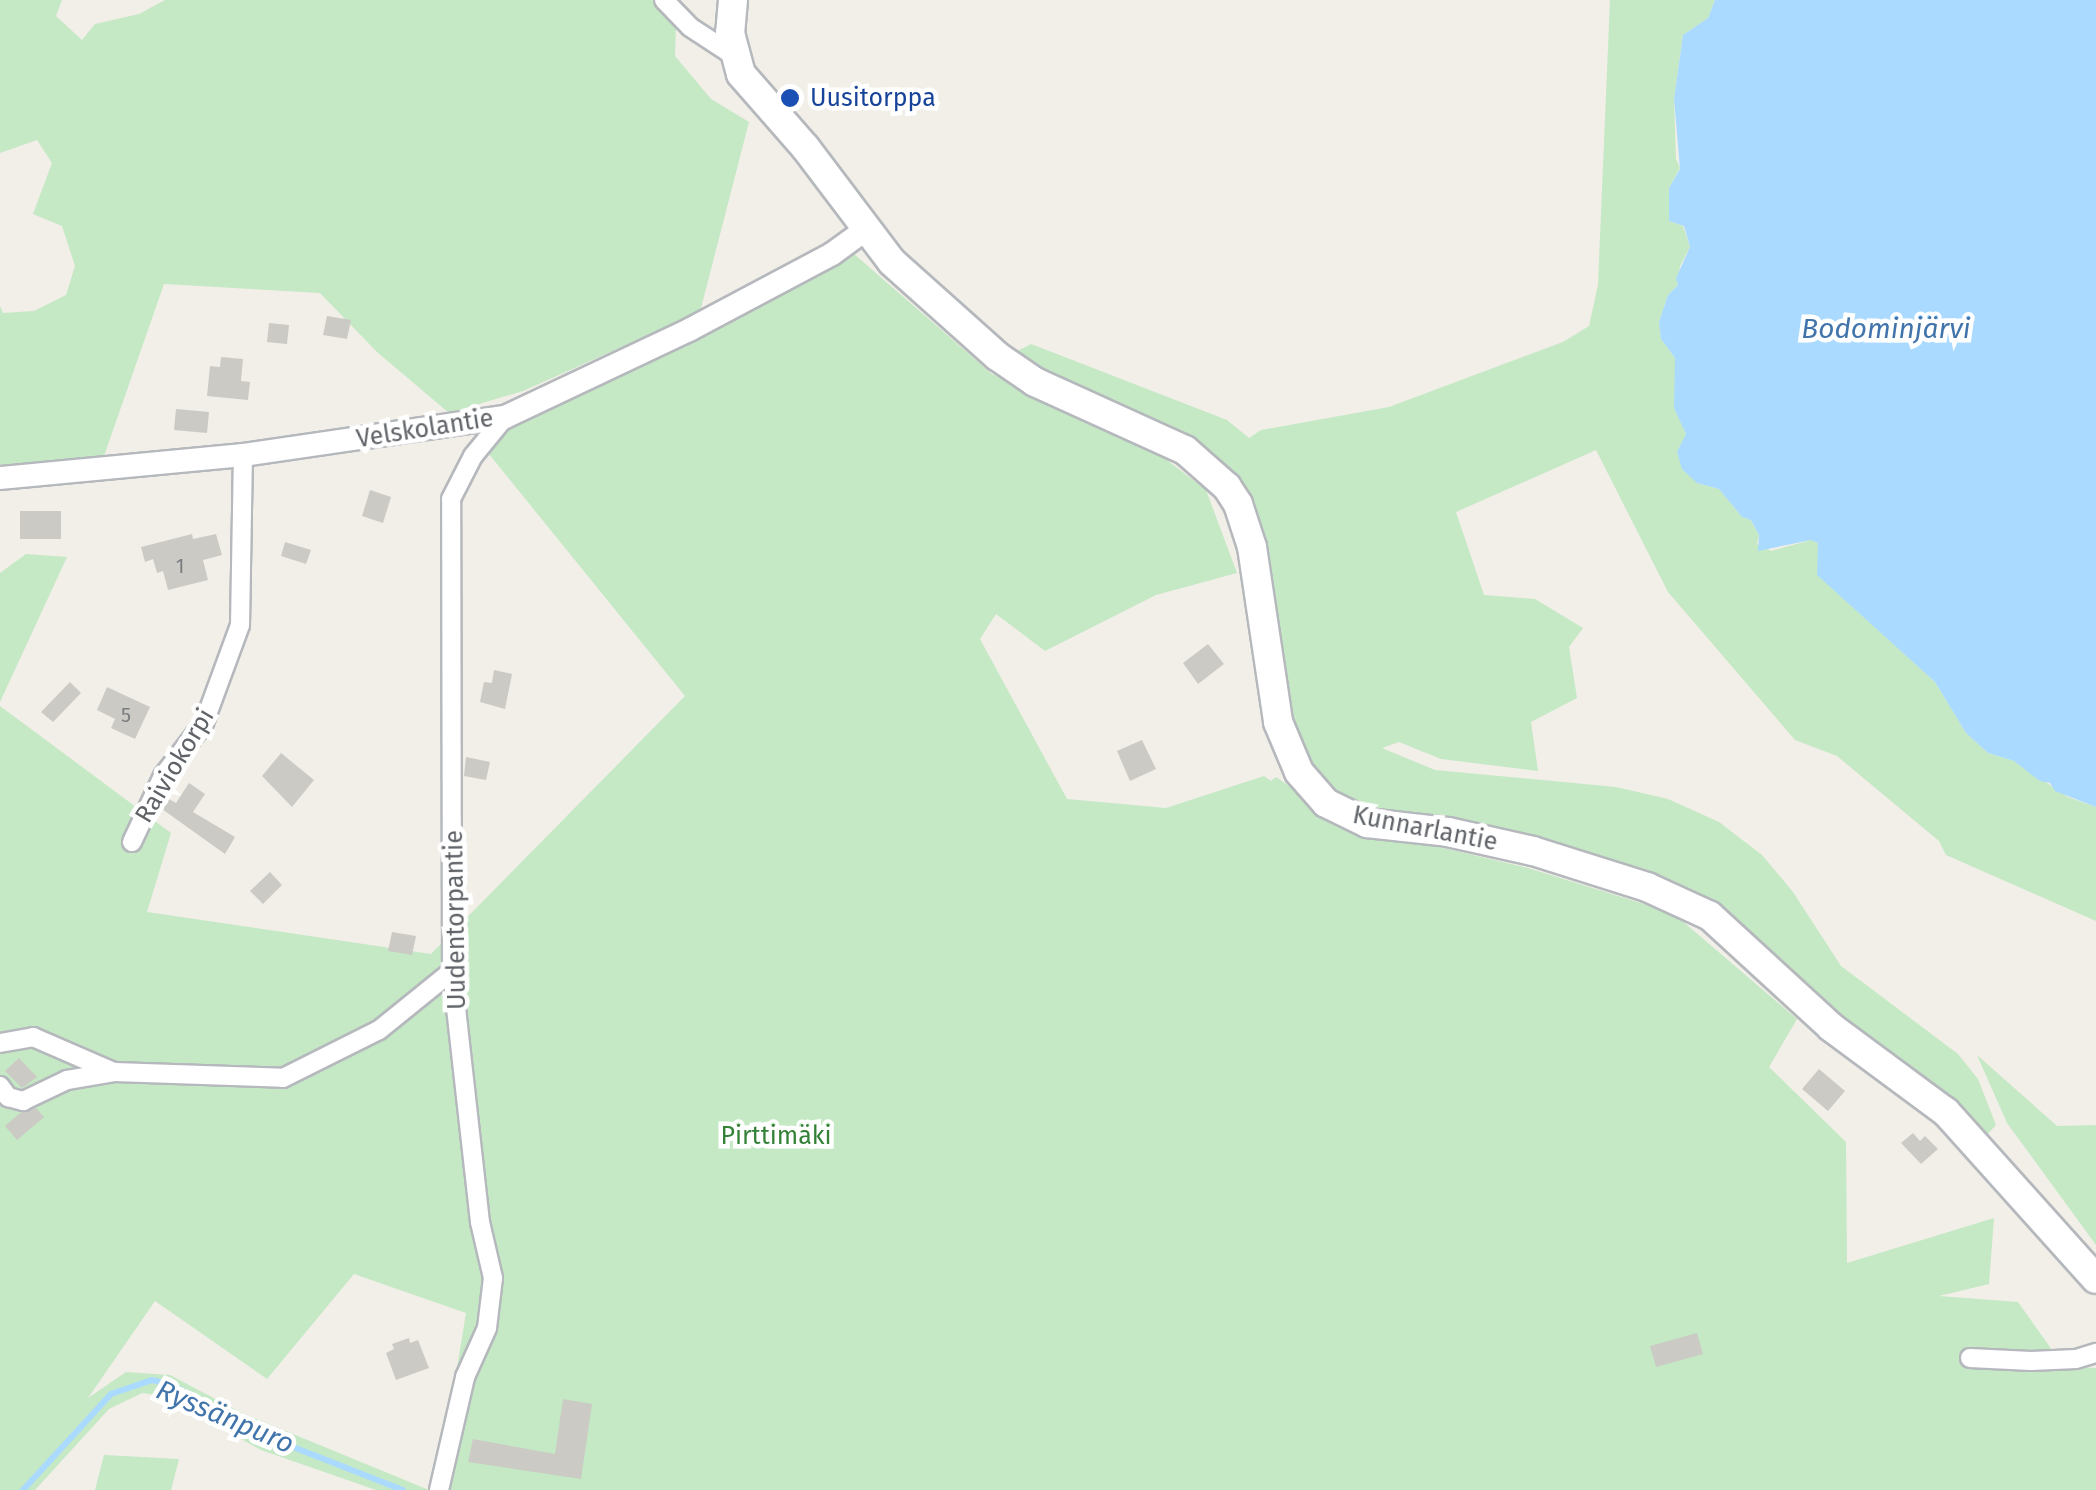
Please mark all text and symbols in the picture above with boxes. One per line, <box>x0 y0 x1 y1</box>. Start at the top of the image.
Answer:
place label: Uusitorppa <box>810 83 936 113</box>
marker: Uusitorppa <box>779 87 801 109</box>
water label: Bodominjärvi <box>1801 312 1971 346</box>
street label: Velskolantie <box>354 403 496 455</box>
house number: 1 <box>176 554 184 578</box>
house number: 5 <box>121 703 131 727</box>
street label: Raiviokorpi <box>129 703 221 829</box>
street label: Kunnarlantie <box>1350 800 1500 858</box>
street label: Uudentorpantie <box>439 830 473 1010</box>
park label: Pirttimäki <box>720 1121 832 1151</box>
water label: Ryssänpuro <box>151 1373 299 1461</box>

